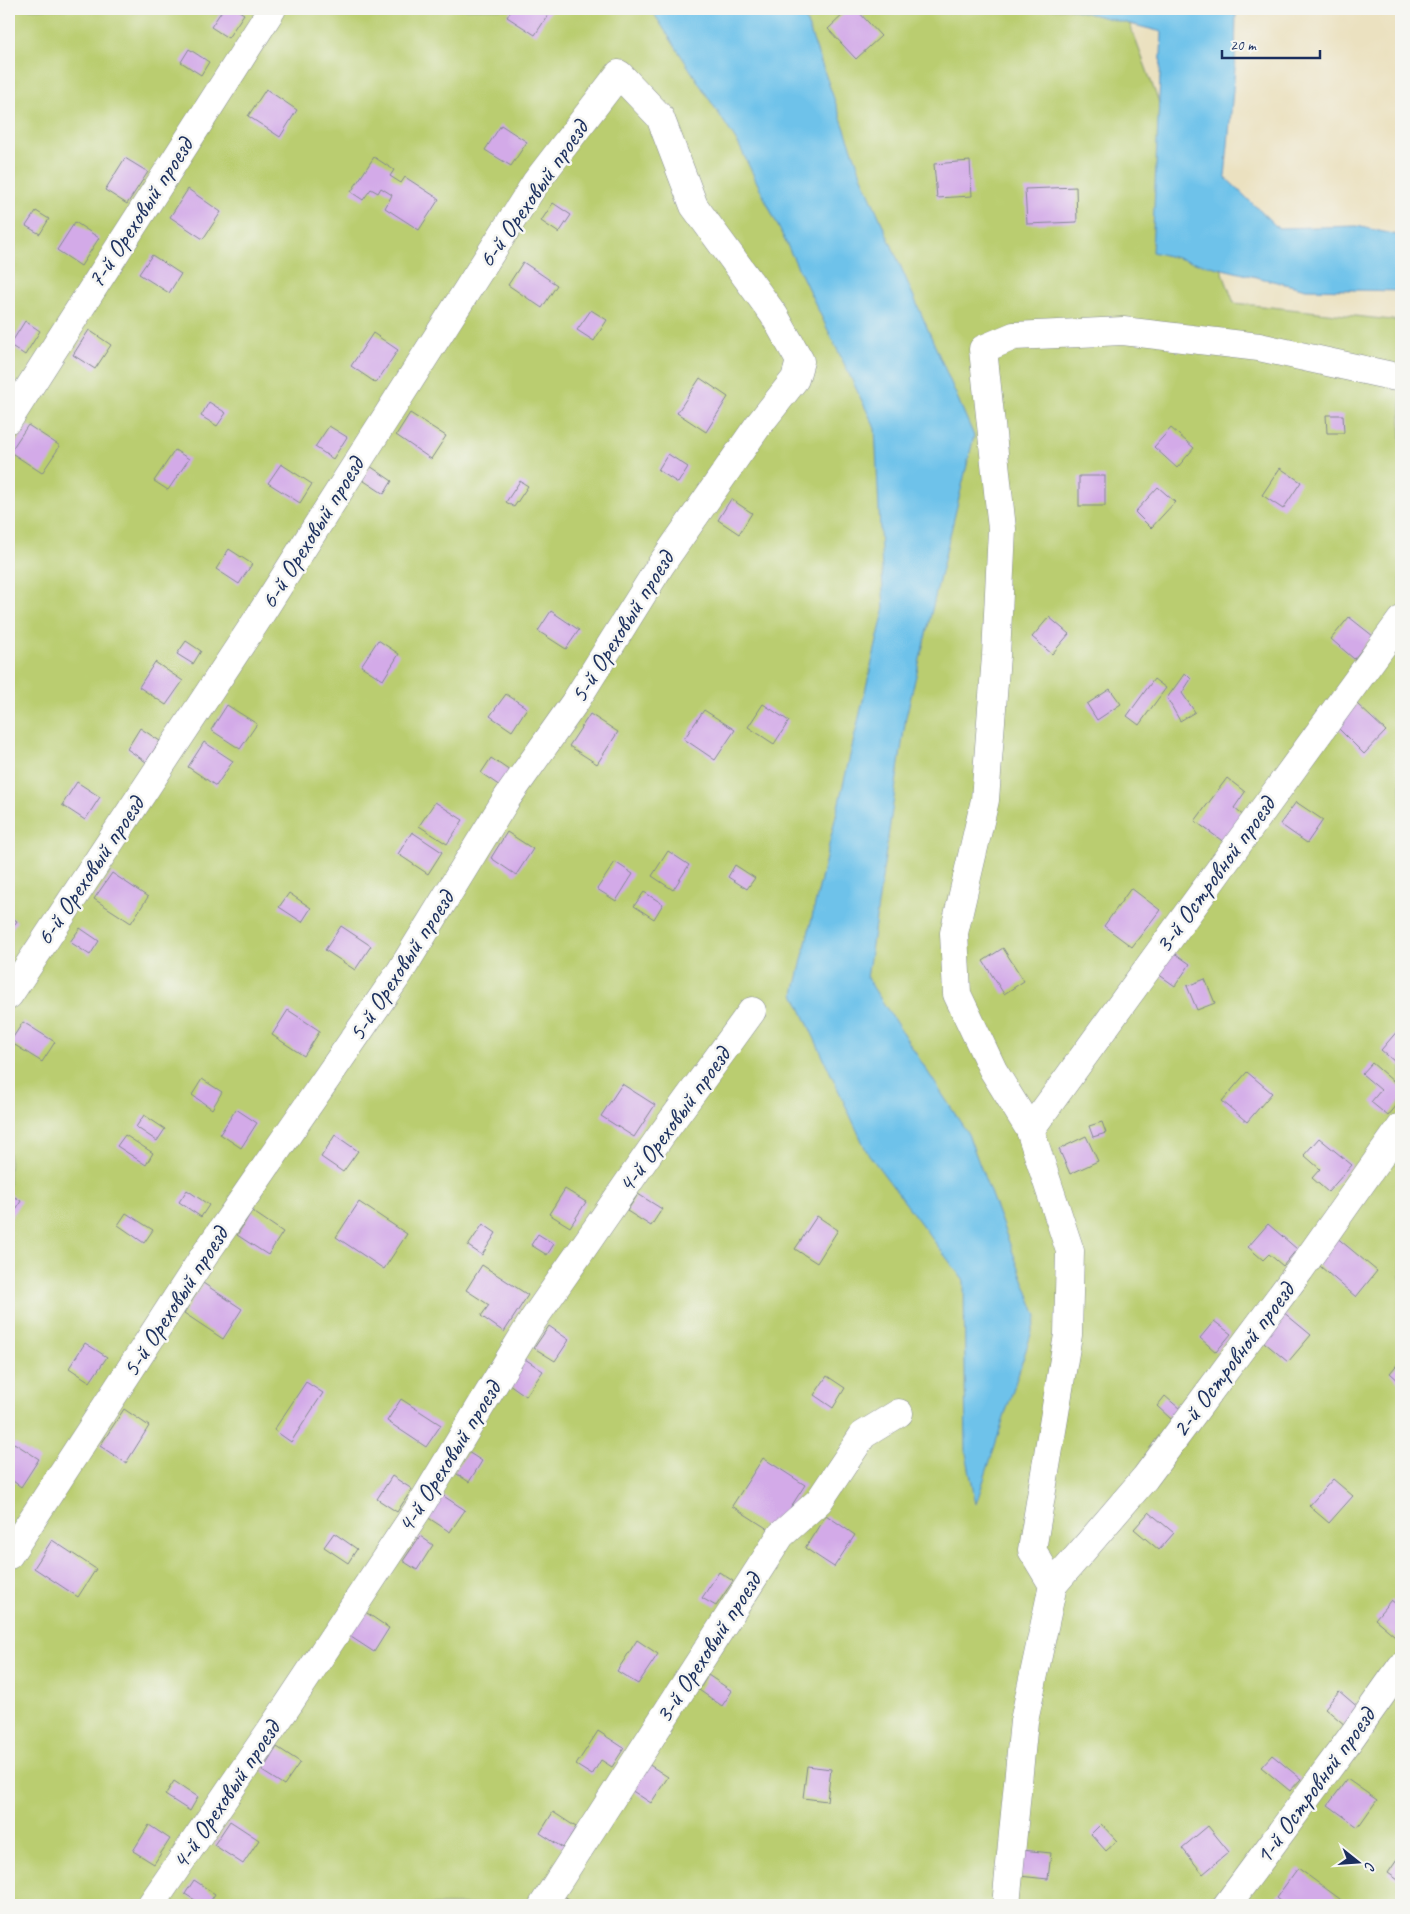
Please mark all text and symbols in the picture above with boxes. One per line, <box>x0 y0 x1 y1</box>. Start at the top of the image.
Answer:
scale bar <box>1222 28 1320 60</box>
text: 20 m <box>1230 36 1257 55</box>
street label: 6-й Ореховый проезд <box>470 112 597 274</box>
street label: 7-й Ореховый проезд <box>80 130 202 294</box>
street label: 6-й Ореховый проезд <box>253 449 373 615</box>
street label: 5-й Ореховый проезд <box>563 543 683 709</box>
street label: 6-й Ореховый проезд <box>28 789 153 952</box>
street label: 3-й Островной проезд <box>1148 789 1284 959</box>
street label: 5-й Ореховый проезд <box>341 883 463 1047</box>
street label: 4-й Ореховый проезд <box>610 1039 739 1199</box>
street label: 5-й Ореховый проезд <box>115 1219 237 1383</box>
street label: 2-й Островной проезд <box>1164 1275 1303 1444</box>
street label: 4-й Ореховый проезд <box>390 1373 510 1539</box>
street label: 3-й Ореховый проезд <box>648 1565 770 1729</box>
street label: 1-й Островной проезд <box>1248 1700 1384 1870</box>
street label: 4-й Ореховый проезд <box>164 1713 289 1876</box>
north arrow <box>1332 1836 1382 1886</box>
text: С <box>1360 1860 1379 1873</box>

